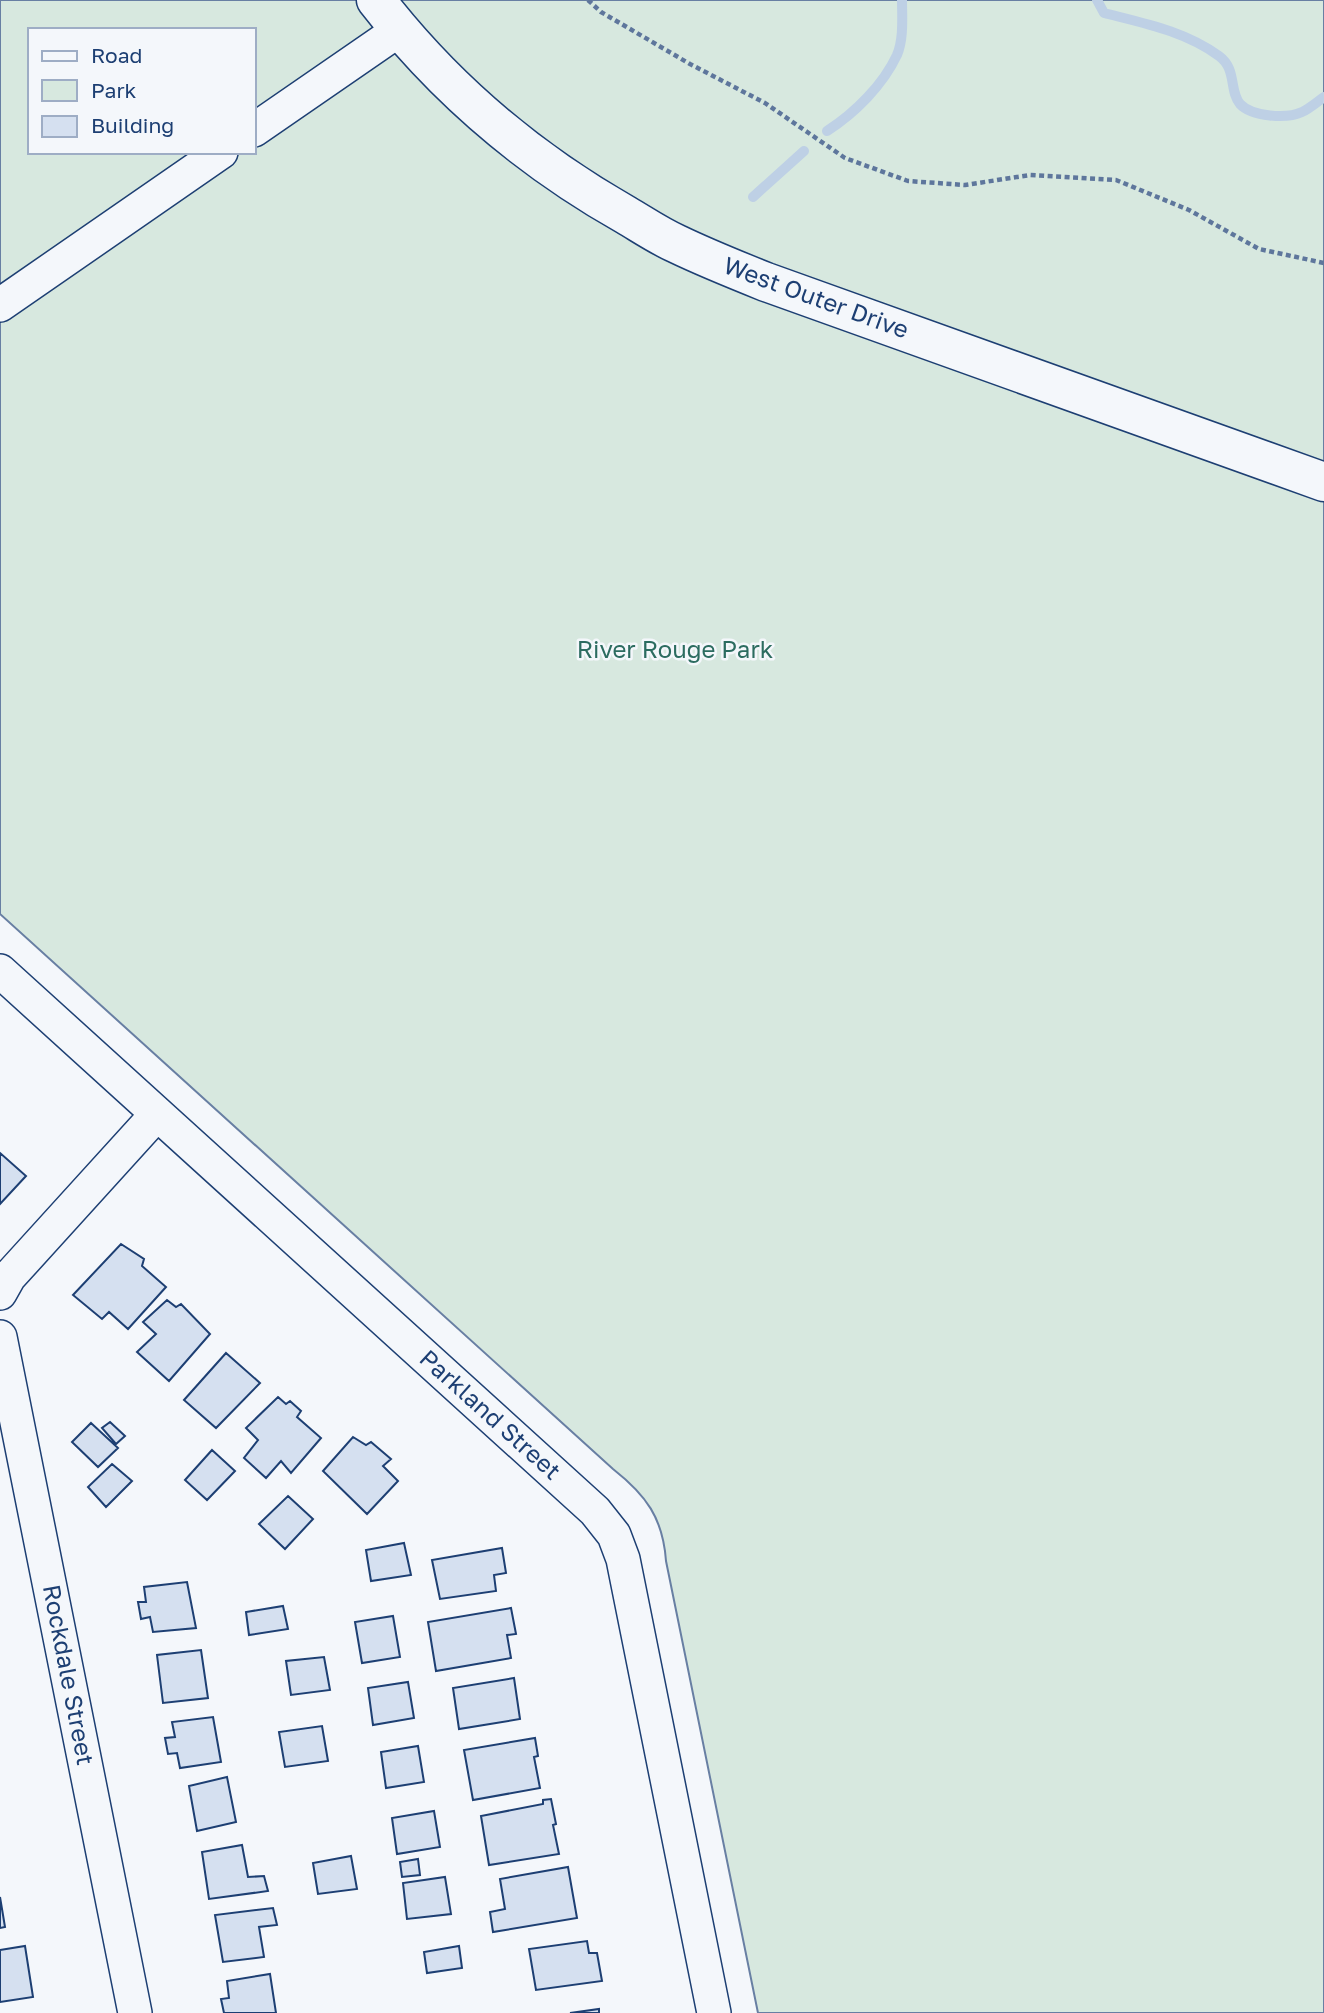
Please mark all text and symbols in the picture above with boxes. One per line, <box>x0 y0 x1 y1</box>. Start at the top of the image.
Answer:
legend <box>28 28 256 154</box>
text: Road <box>91 42 142 68</box>
text: Park <box>91 77 137 103</box>
text: Building <box>91 112 174 138</box>
street label: West Outer Drive <box>720 250 913 344</box>
park label: River Rouge Park <box>577 634 773 663</box>
street label: Parkland Street <box>415 1343 568 1485</box>
street label: Rockdale Street <box>38 1582 101 1767</box>

